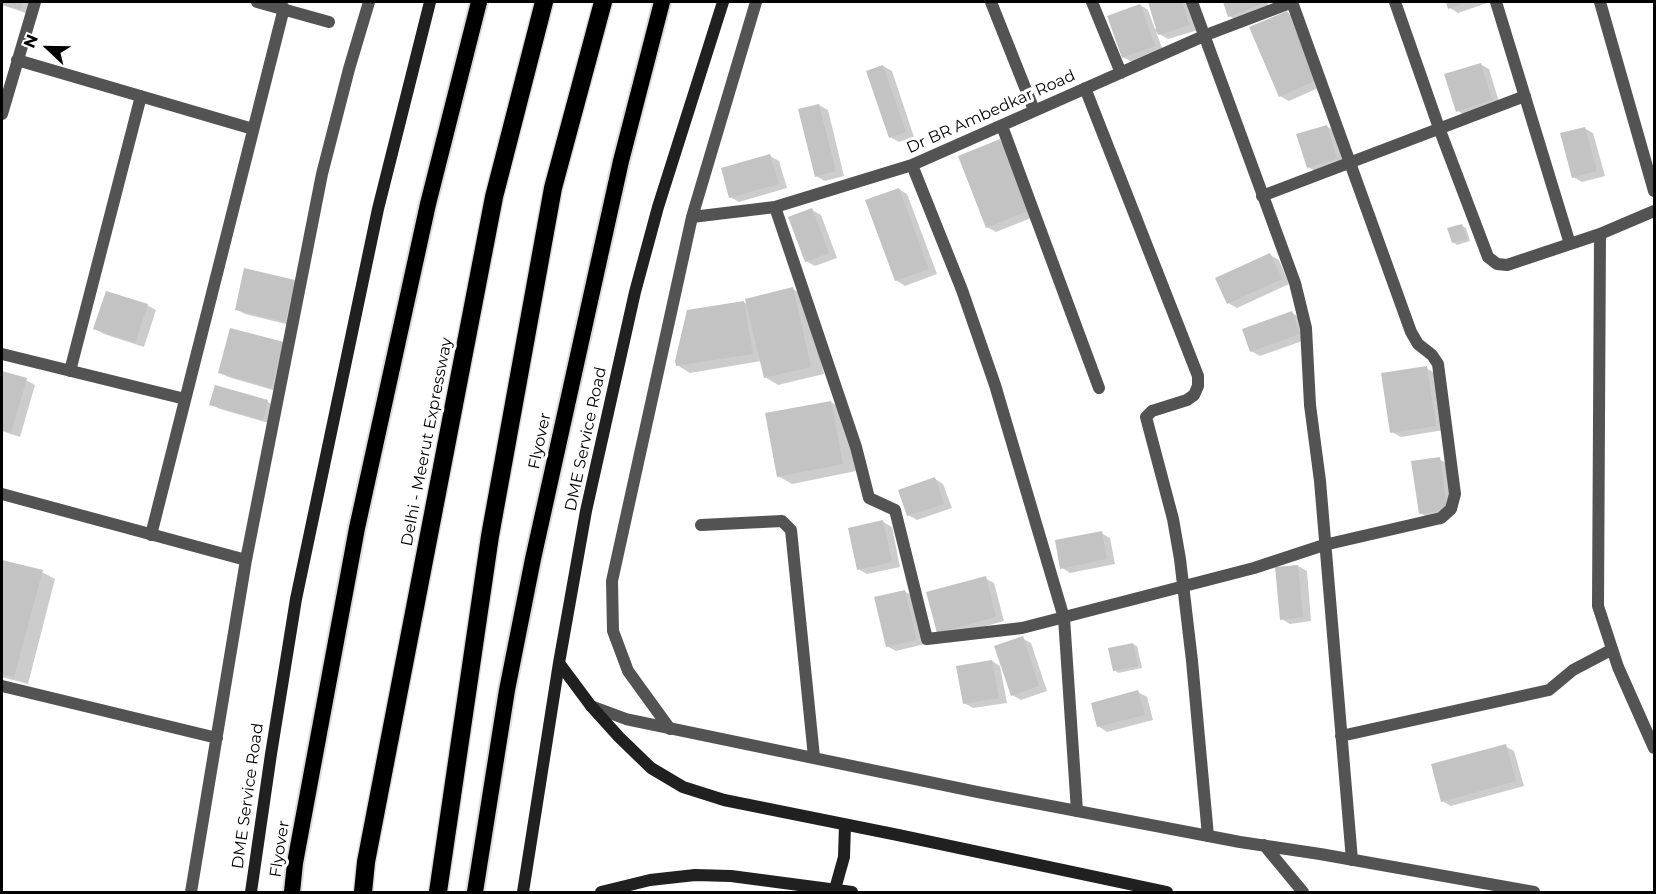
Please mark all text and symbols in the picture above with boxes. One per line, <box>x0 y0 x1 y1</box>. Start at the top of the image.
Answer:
north arrow <box>18 18 78 78</box>
text: N <box>20 32 42 51</box>
street label: Dr BR Ambedkar Road <box>904 66 1078 158</box>
street label: Delhi - Meerut Expressway <box>397 336 457 548</box>
street label: DME Service Road <box>561 365 611 513</box>
street label: Flyover <box>525 411 555 471</box>
street label: DME Service Road <box>228 722 268 870</box>
street label: Flyover <box>266 819 294 879</box>

